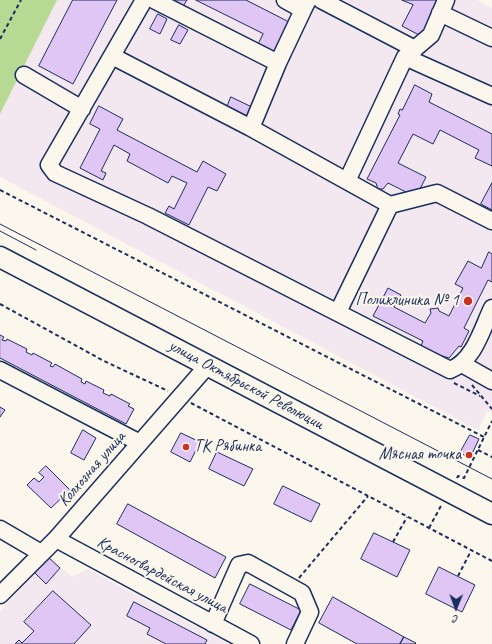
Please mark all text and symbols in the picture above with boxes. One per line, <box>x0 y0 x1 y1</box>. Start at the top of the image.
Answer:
place label: Поликлиника № 1 <box>356 291 459 311</box>
marker: Поликлиника № 1 <box>462 295 474 307</box>
street label: улица Октябрьской Революции <box>165 335 327 435</box>
street label: Колхозная улица <box>54 427 130 511</box>
place label: ТК Рябинка <box>194 437 261 457</box>
marker: ТК Рябинка <box>181 442 191 452</box>
place label: Мясная точка <box>379 445 461 465</box>
marker: Мясная точка <box>464 450 474 460</box>
street label: Красногвардейская улица <box>93 532 231 618</box>
north arrow <box>436 588 476 628</box>
text: С <box>453 613 459 627</box>

